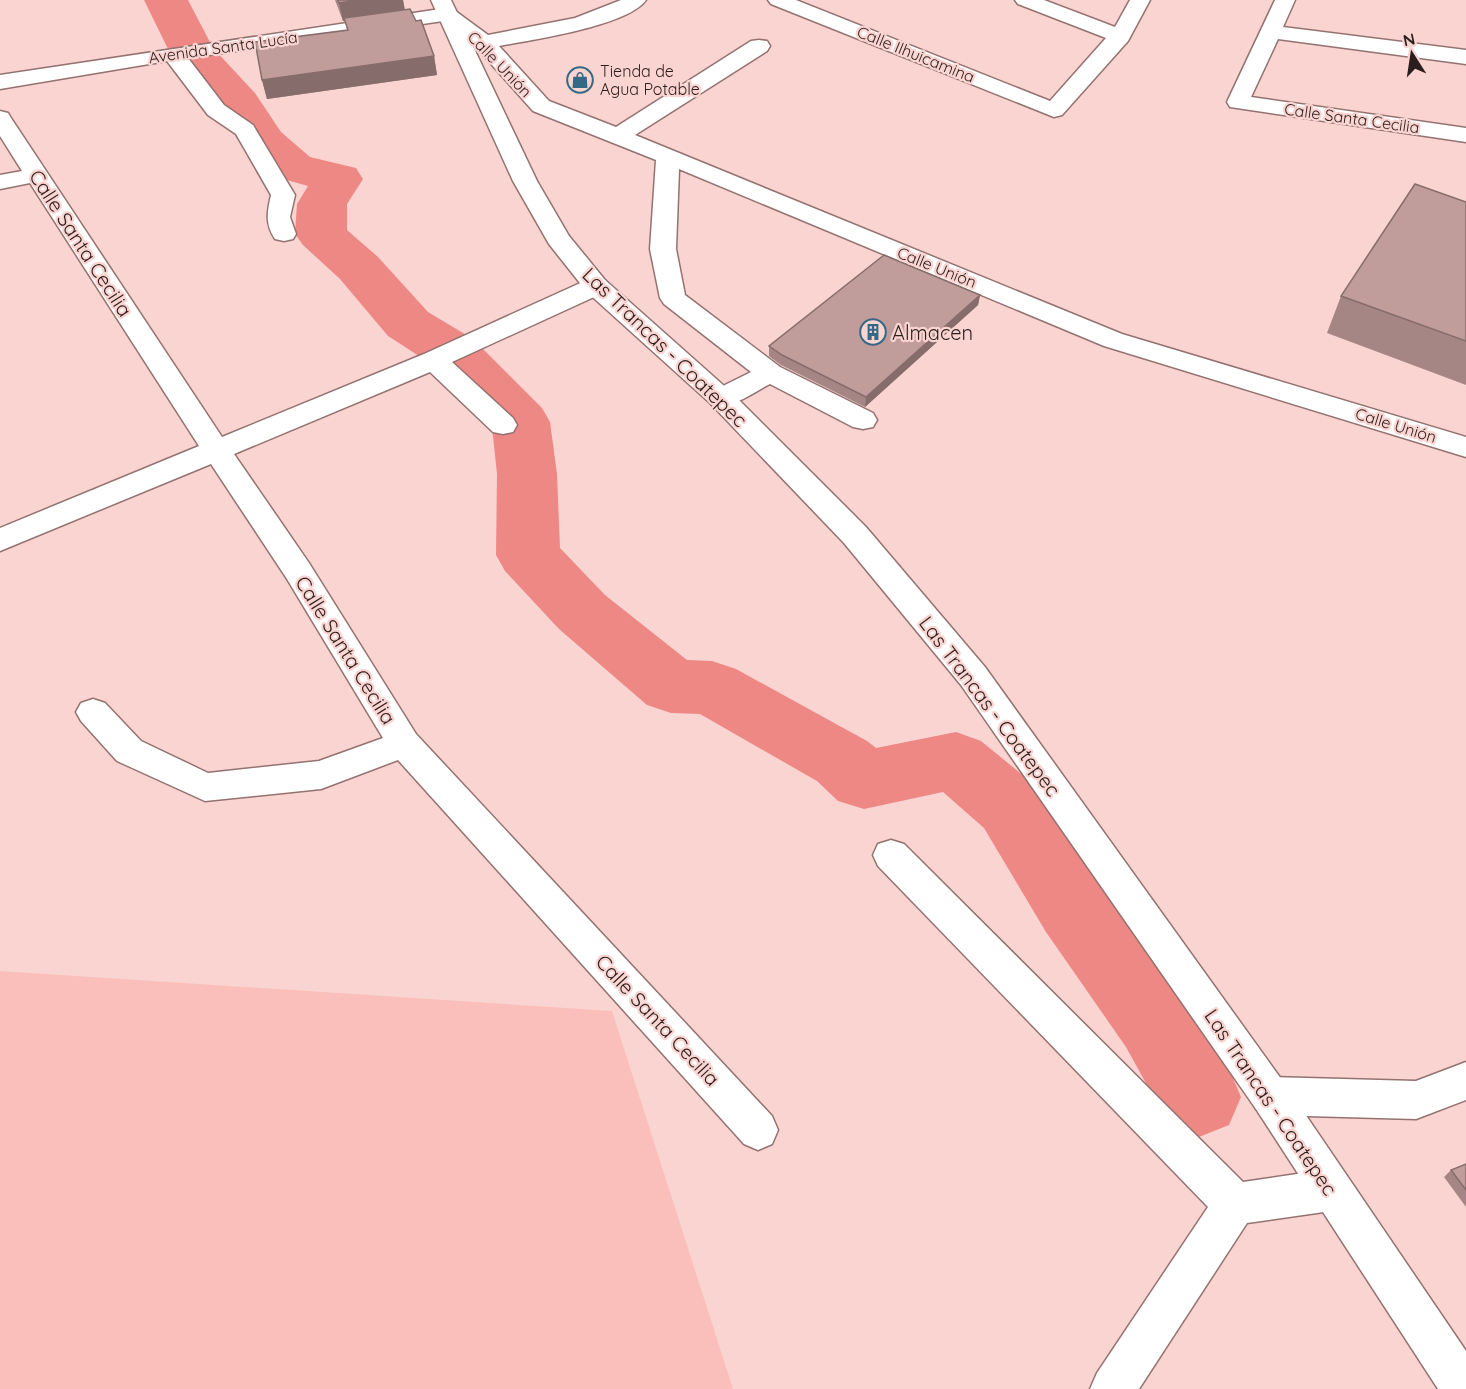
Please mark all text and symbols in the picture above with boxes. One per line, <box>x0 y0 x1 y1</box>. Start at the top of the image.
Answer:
street label: Calle Ilhuicamina <box>854 21 978 87</box>
north arrow <box>1382 24 1442 84</box>
street label: Avenida Santa Lucía <box>147 27 299 67</box>
street label: Calle Unión <box>464 27 536 101</box>
text: N <box>1401 28 1417 50</box>
place label: Tienda de Agua Potable <box>600 61 700 99</box>
shop icon: Tienda de Agua Potable <box>565 65 595 95</box>
street label: Calle Santa Cecilia <box>1283 99 1421 137</box>
street label: Calle Santa Cecilia <box>24 165 138 321</box>
street label: Calle Unión <box>894 242 980 292</box>
street label: Las Trancas - Coatepec <box>577 262 753 432</box>
building icon: Almacen <box>858 317 888 347</box>
place label: Almacen <box>892 320 973 345</box>
street label: Calle Unión <box>1353 403 1439 447</box>
street label: Calle Santa Cecilia <box>290 571 402 729</box>
street label: Las Trancas - Coatepec <box>914 611 1066 801</box>
street label: Calle Santa Cecilia <box>591 949 725 1091</box>
street label: Las Trancas - Coatepec <box>1199 1004 1343 1200</box>

